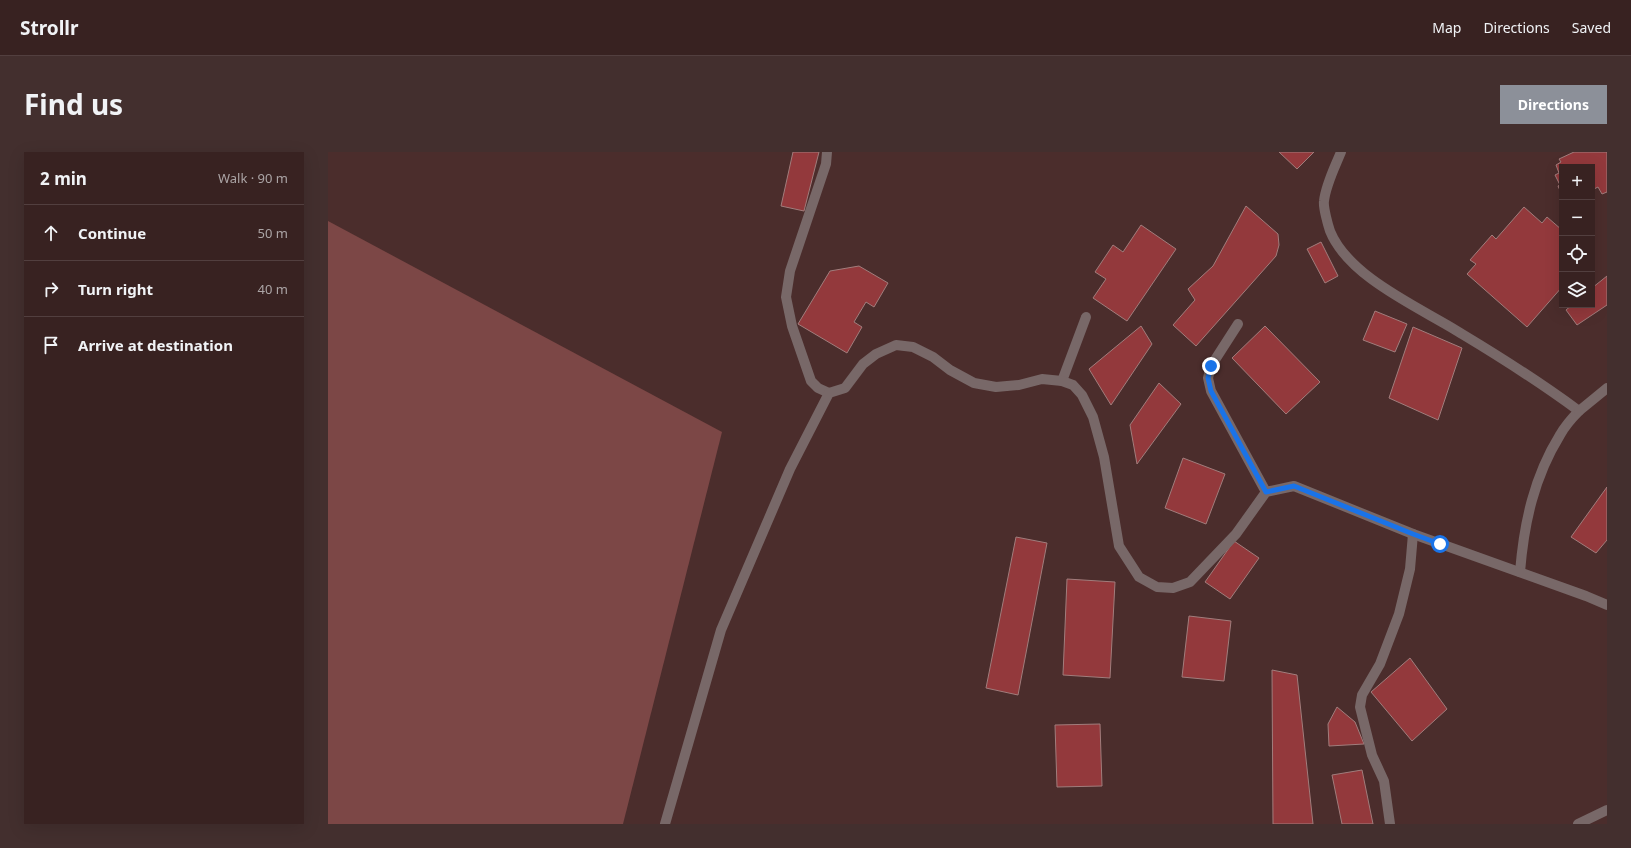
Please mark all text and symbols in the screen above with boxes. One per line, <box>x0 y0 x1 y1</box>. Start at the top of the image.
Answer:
text: Strollr <box>20 15 79 41</box>
text: Map <box>1432 18 1461 37</box>
text: Directions <box>1483 18 1550 37</box>
text: Saved <box>1572 18 1611 37</box>
text: Find us <box>24 85 123 123</box>
button: Directions <box>1500 85 1607 124</box>
map controls <box>1559 164 1595 308</box>
button: + <box>1559 164 1595 200</box>
text: 2 min <box>40 167 87 190</box>
text: Walk · 90 m <box>218 169 288 187</box>
button: − <box>1559 200 1595 236</box>
icon: ahead <box>40 222 62 244</box>
text: Continue <box>78 223 146 243</box>
text: 50 m <box>258 224 288 242</box>
button: locate <box>1559 236 1595 272</box>
button: layers <box>1559 272 1595 308</box>
icon: right <box>40 278 62 300</box>
text: Turn right <box>78 279 153 299</box>
text: 40 m <box>258 280 288 298</box>
icon: arrive <box>40 334 62 356</box>
text: Arrive at destination <box>78 335 233 355</box>
route end <box>1202 357 1220 375</box>
route start <box>1431 535 1449 553</box>

